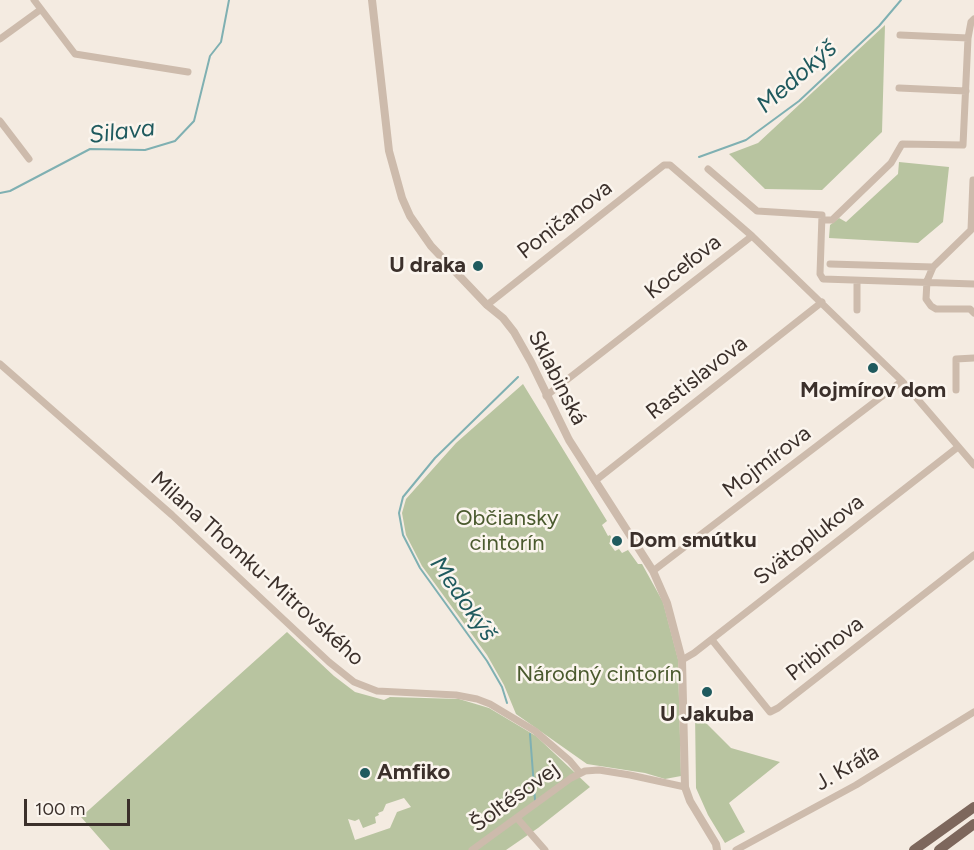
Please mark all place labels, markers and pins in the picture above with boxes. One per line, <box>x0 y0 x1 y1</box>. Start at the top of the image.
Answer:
place label: U draka <box>389 253 466 279</box>
marker: U draka <box>471 259 485 273</box>
marker: Mojmírov dom <box>866 361 880 375</box>
place label: Mojmírov dom <box>800 378 946 404</box>
place label: Dom smútku <box>629 528 757 554</box>
marker: Dom smútku <box>610 534 624 548</box>
marker: U Jakuba <box>700 685 714 699</box>
place label: U Jakuba <box>660 702 754 728</box>
place label: Amfiko <box>377 760 450 786</box>
marker: Amfiko <box>358 766 372 780</box>

